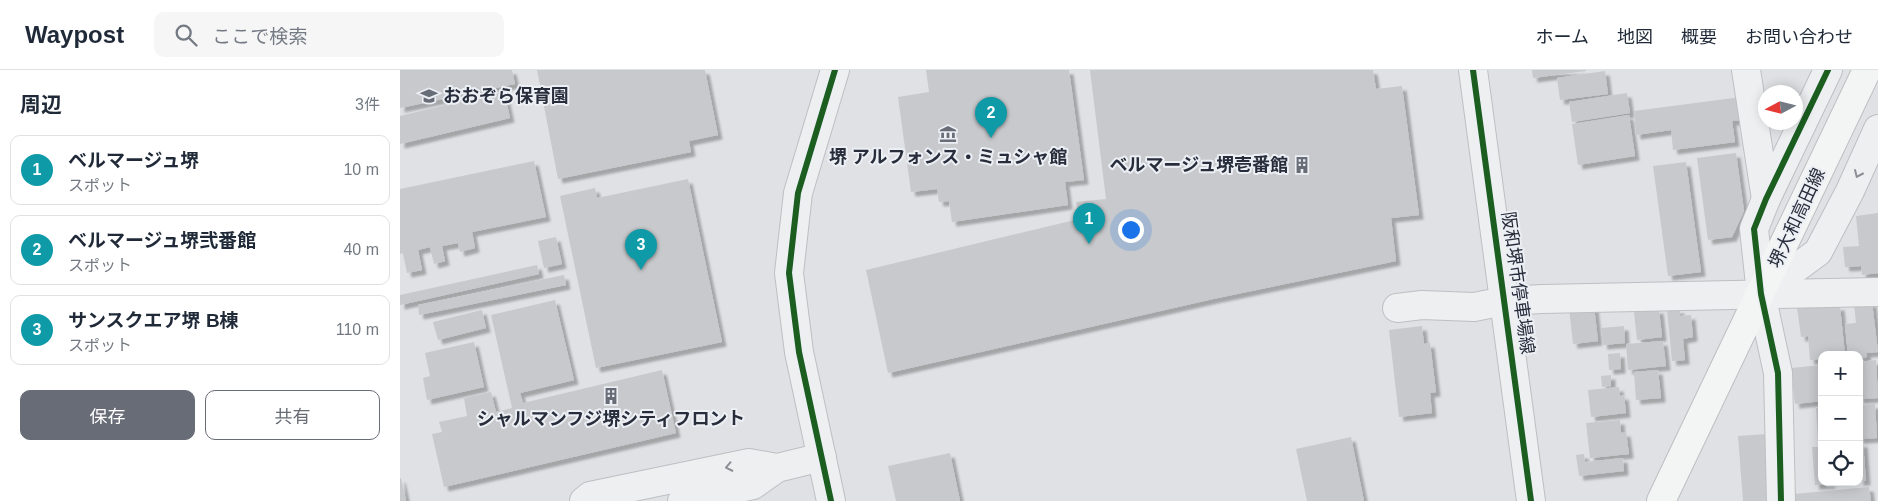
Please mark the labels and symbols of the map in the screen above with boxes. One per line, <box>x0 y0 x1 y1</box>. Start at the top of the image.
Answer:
north arrow <box>1758 85 1803 130</box>
school or university icon: おおぞら保育園 <box>419 86 439 106</box>
place label: おおぞら保育園 <box>443 86 569 106</box>
pin: 2 <box>975 97 1007 138</box>
museum icon: 堺 アルフォンス・ミュシャ館 <box>938 124 958 144</box>
place label: 堺 アルフォンス・ミュシャ館 <box>829 147 1067 167</box>
place label: ベルマージュ堺壱番館 <box>1110 155 1288 175</box>
building icon: ベルマージュ堺壱番館 <box>1292 155 1312 175</box>
street label: 堺大和高田線 <box>1765 165 1829 271</box>
one-way arrow <box>1854 169 1864 178</box>
pin: 1 <box>1073 203 1105 244</box>
street label: 阪和堺市停車場線 <box>1498 210 1538 356</box>
your location <box>1118 217 1144 243</box>
pin: 3 <box>625 229 657 270</box>
building icon: シャルマンフジ堺シティフロント <box>601 386 621 406</box>
place label: シャルマンフジ堺シティフロント <box>477 409 745 429</box>
one-way arrow <box>724 461 733 472</box>

